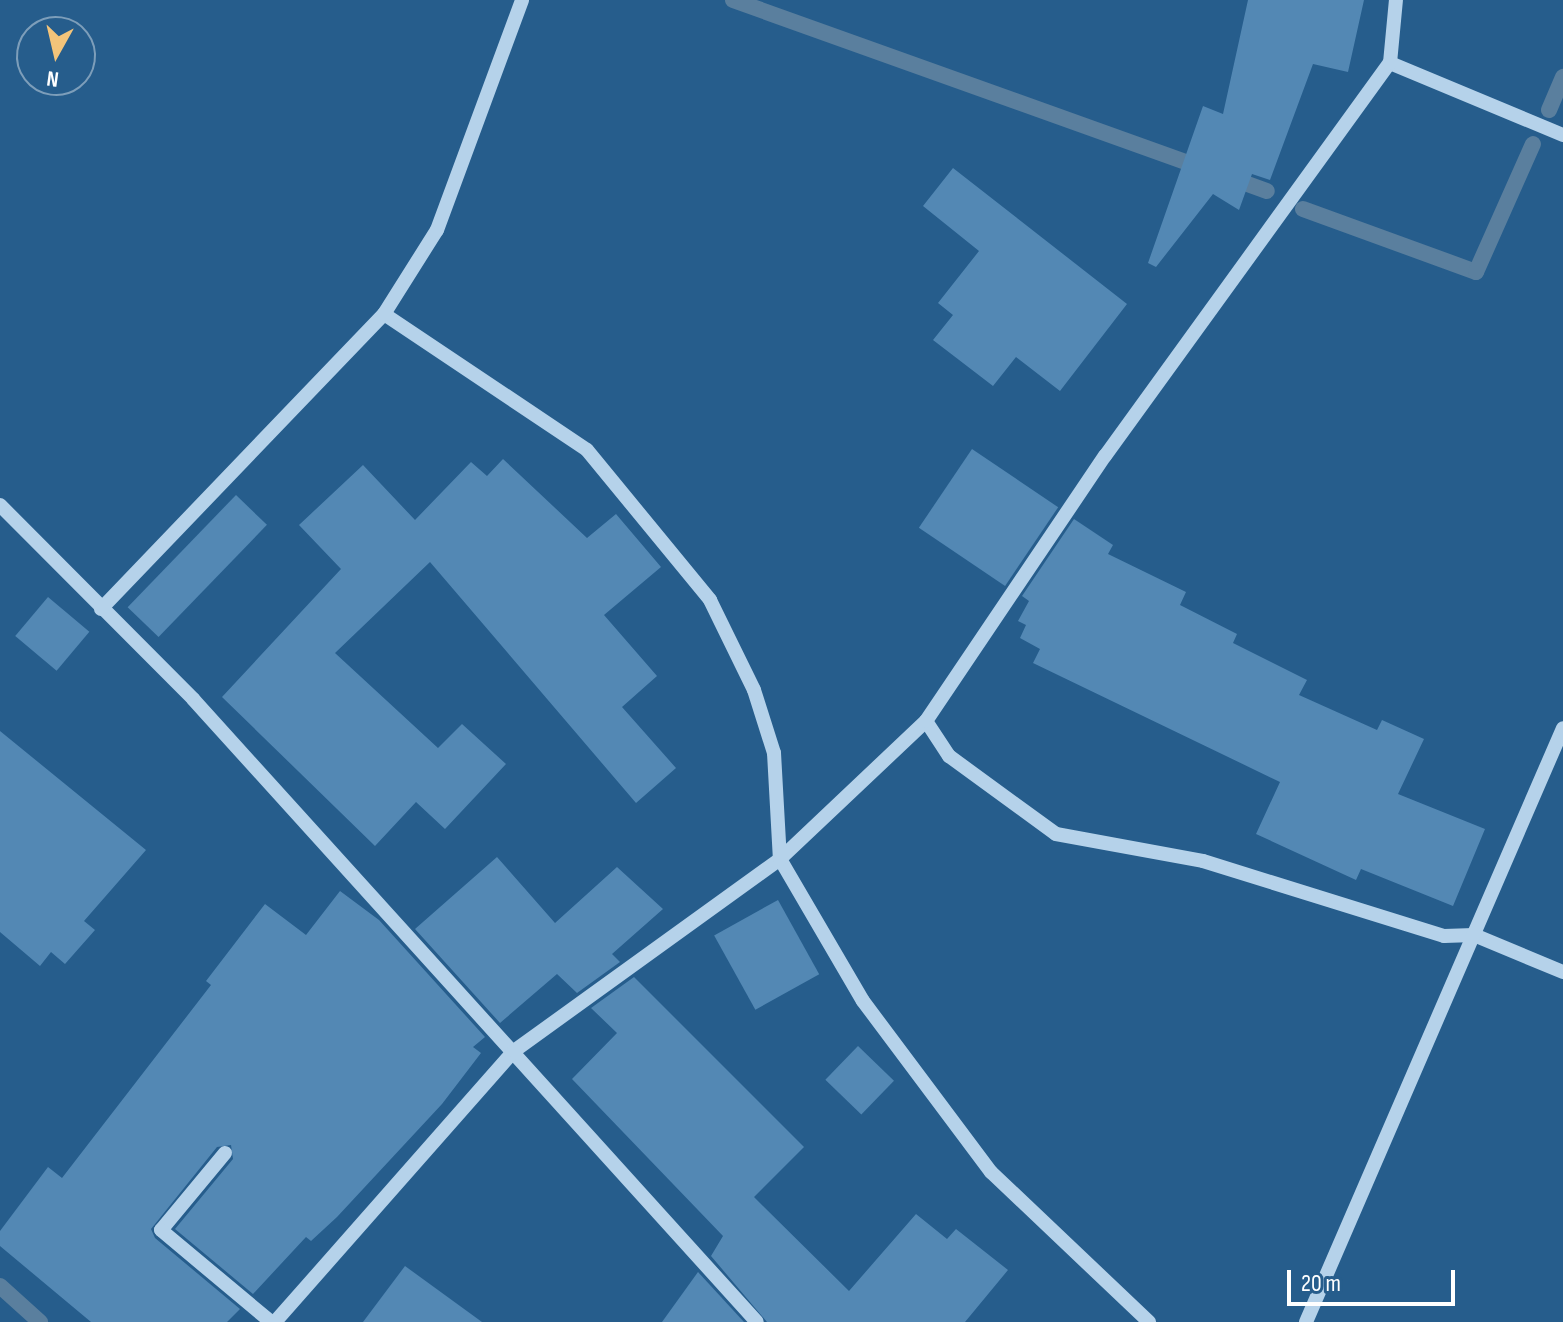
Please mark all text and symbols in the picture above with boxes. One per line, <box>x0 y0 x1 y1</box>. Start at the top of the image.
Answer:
north arrow <box>16 16 96 96</box>
text: N <box>45 64 61 92</box>
scale bar <box>1291 1254 1459 1304</box>
text: 20 m <box>1301 1269 1341 1298</box>

